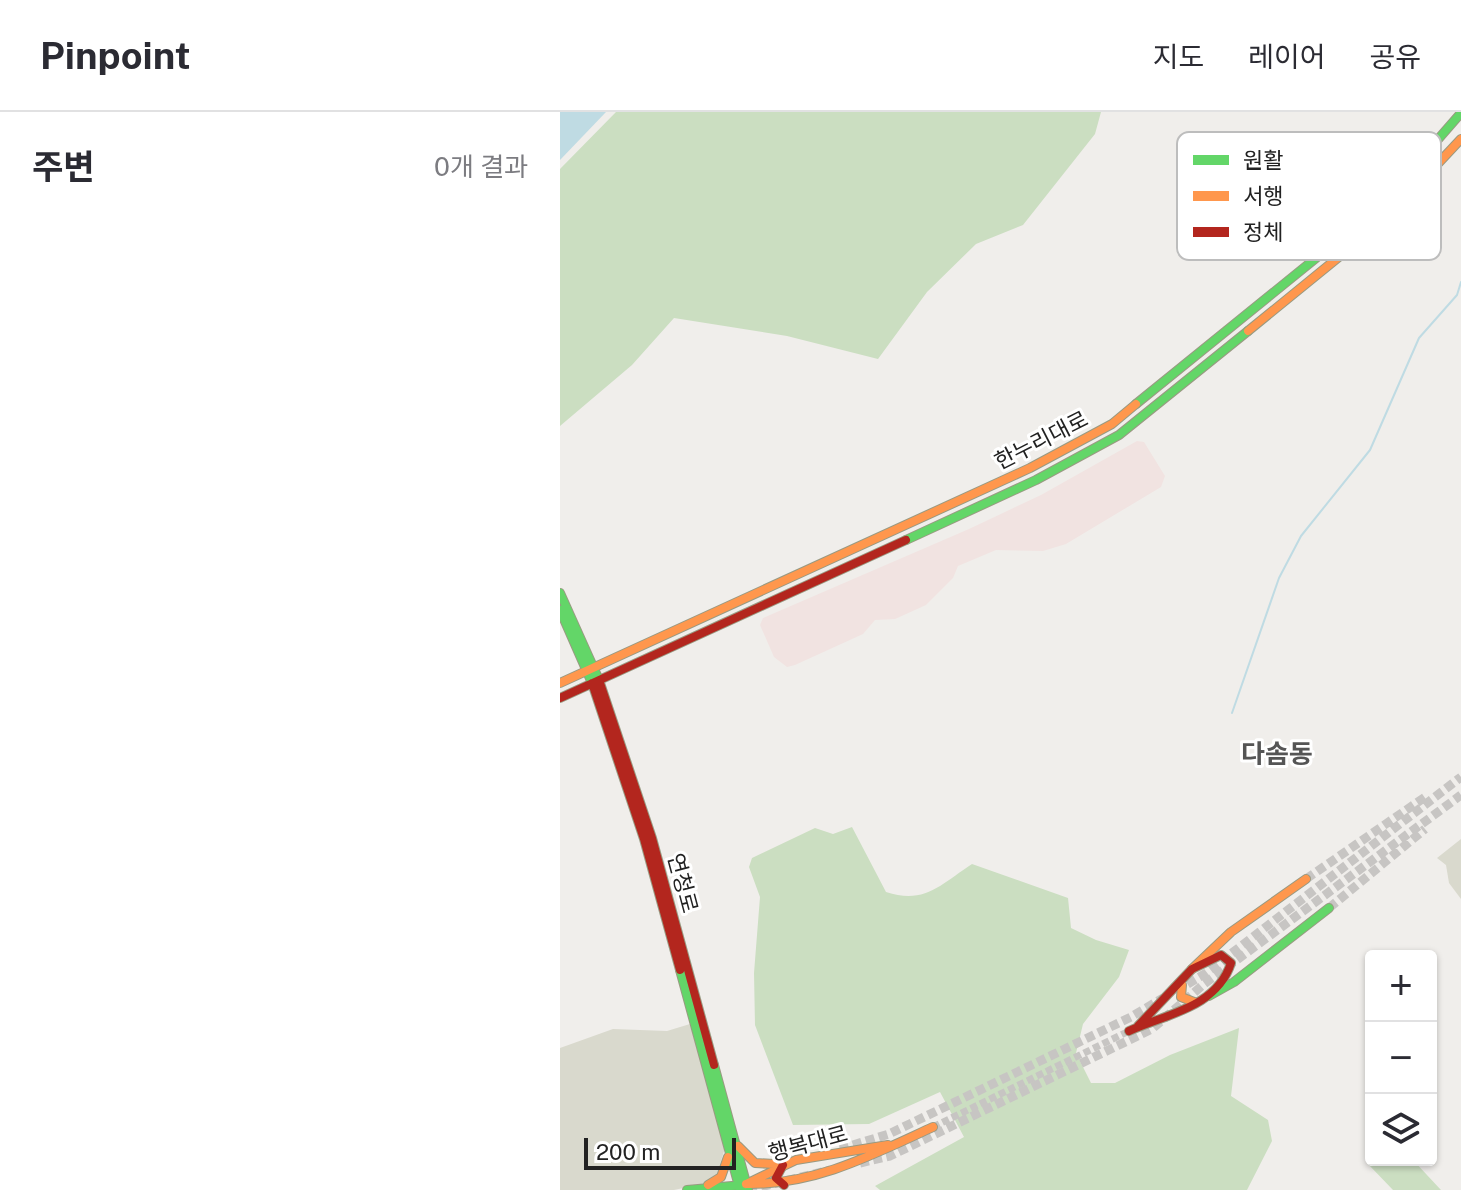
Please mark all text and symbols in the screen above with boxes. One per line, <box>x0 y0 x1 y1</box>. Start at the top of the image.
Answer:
text: Pinpoint <box>40 33 190 78</box>
text: 지도 <box>1153 40 1204 73</box>
text: 레이어 <box>1248 40 1325 73</box>
text: 공유 <box>1369 40 1421 73</box>
legend <box>1177 132 1441 260</box>
text: 주변 <box>32 147 95 187</box>
text: 원활 <box>1243 147 1283 173</box>
text: 0개 결과 <box>434 151 528 182</box>
text: 서행 <box>1243 183 1283 209</box>
text: 정체 <box>1243 219 1283 245</box>
street label: 한누리대로 <box>990 405 1092 475</box>
district label: 다솜동 <box>1241 738 1313 769</box>
street label: 연청로 <box>663 850 703 916</box>
map controls <box>1365 950 1437 1166</box>
button: + <box>1365 950 1437 1022</box>
button: − <box>1365 1022 1437 1094</box>
button: layers <box>1365 1094 1437 1166</box>
street label: 행복대로 <box>766 1120 850 1166</box>
scale bar <box>584 1134 736 1170</box>
text: 200 m <box>596 1139 660 1165</box>

